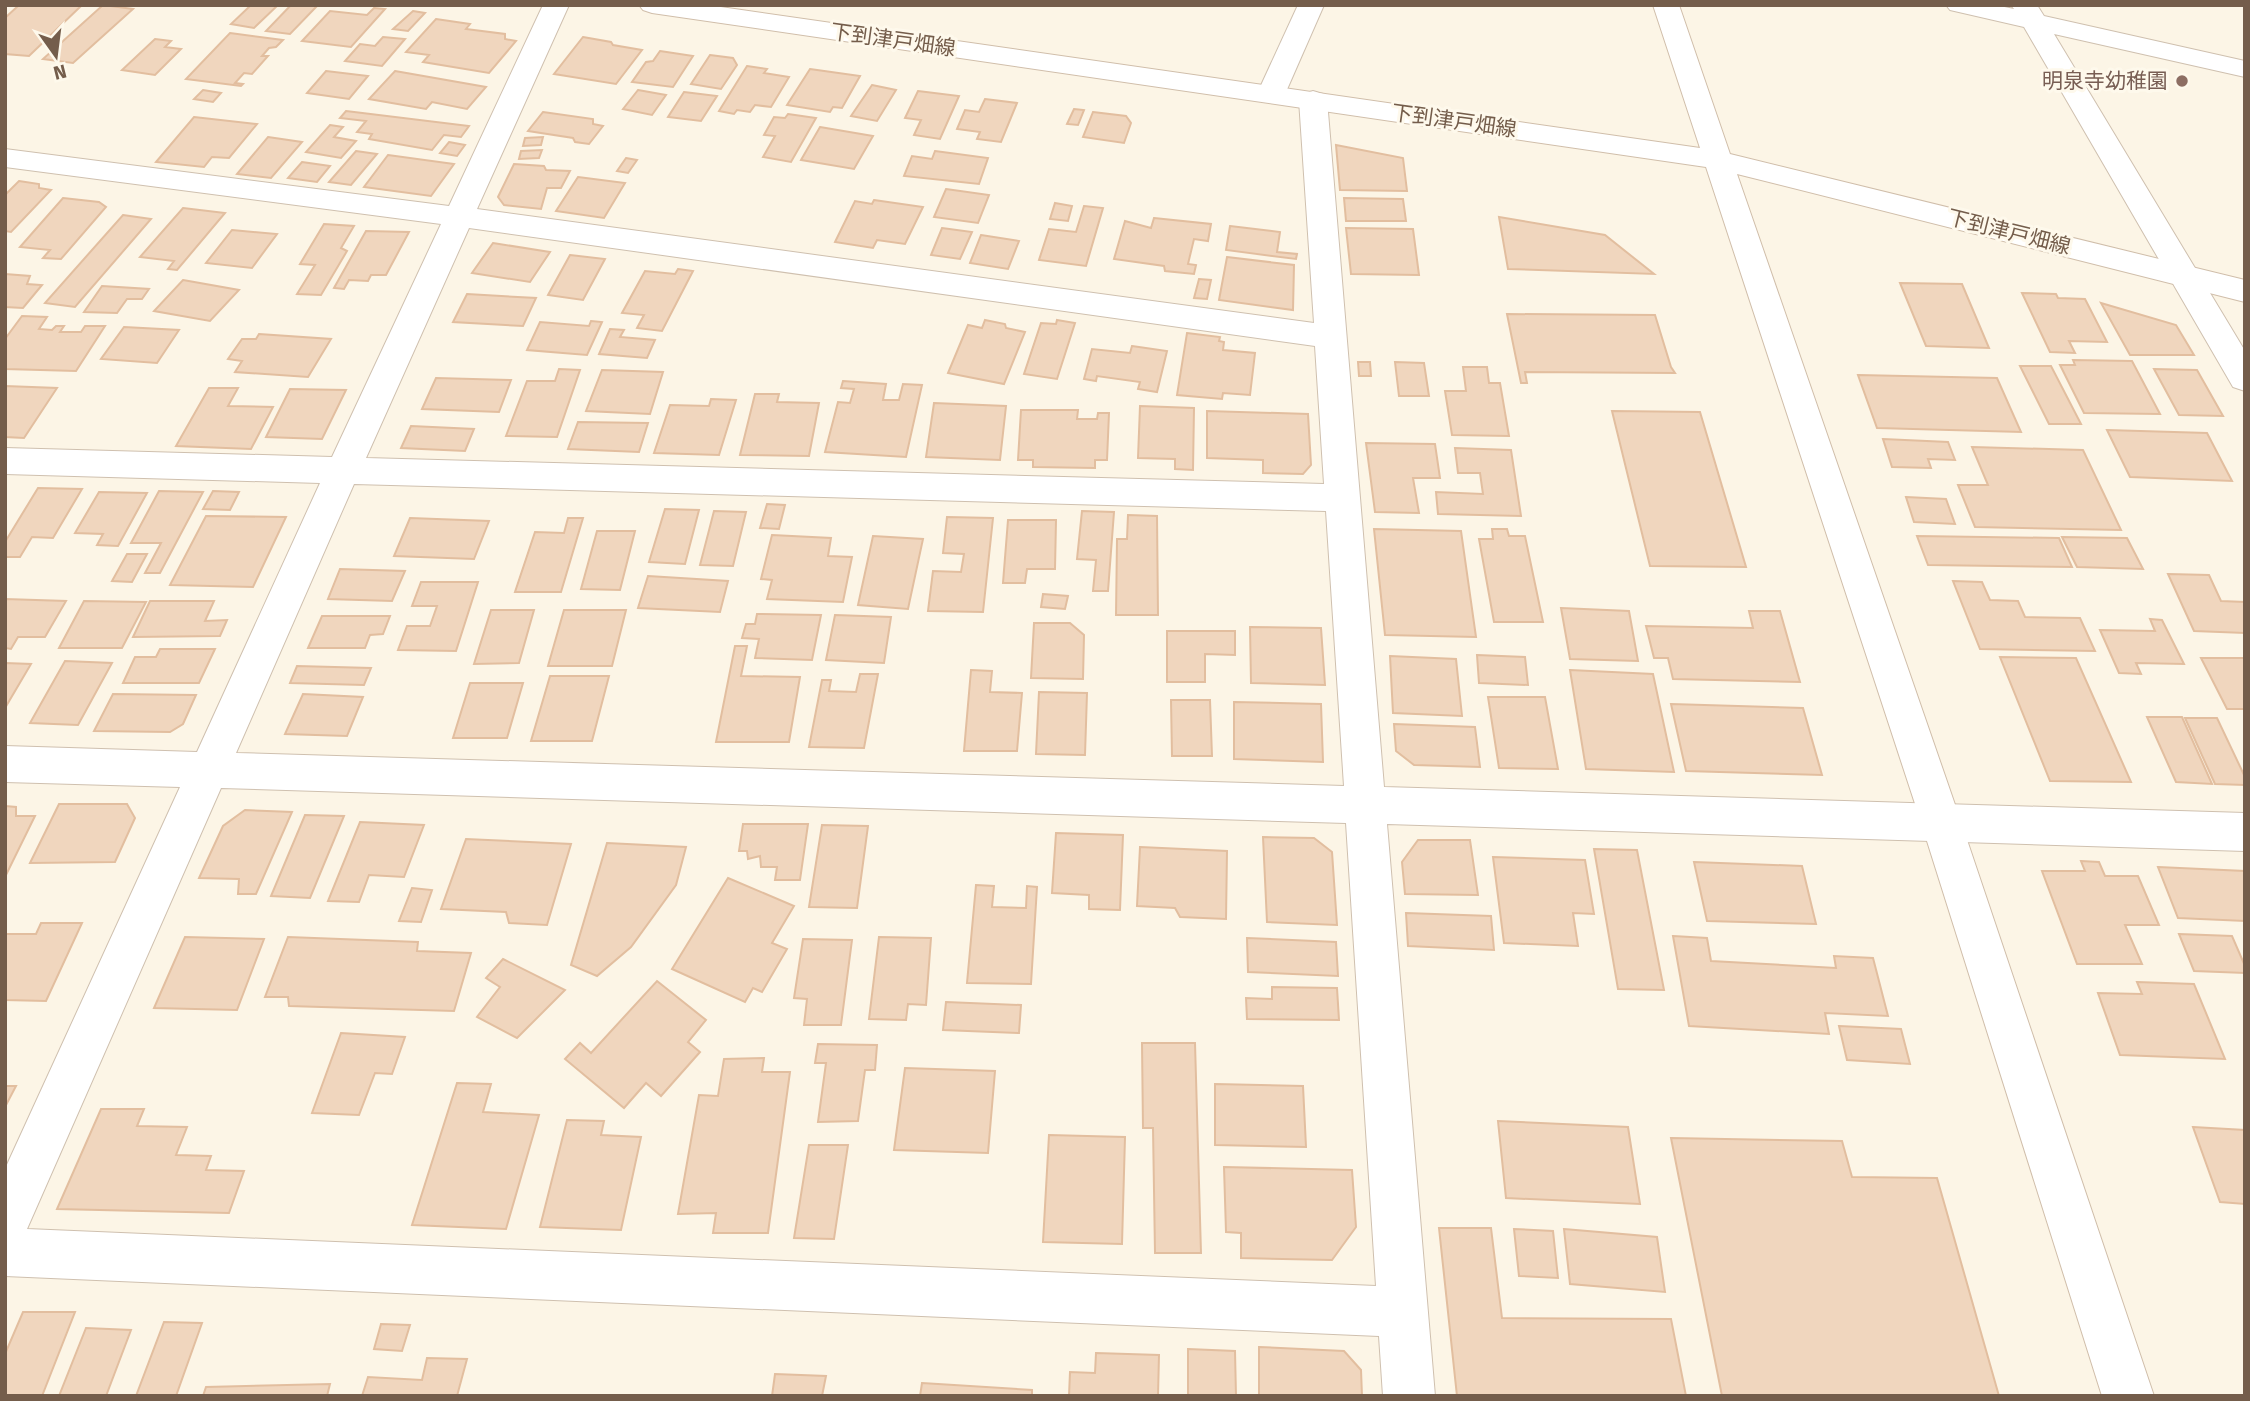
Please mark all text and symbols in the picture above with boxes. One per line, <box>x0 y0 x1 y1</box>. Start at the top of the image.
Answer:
street label: 下到津戸畑線 <box>829 18 957 62</box>
north arrow <box>21 21 91 91</box>
text: N <box>51 59 69 85</box>
place label: 明泉寺幼稚園 <box>2042 68 2168 94</box>
marker: 明泉寺幼稚園 <box>2174 73 2190 89</box>
street label: 下到津戸畑線 <box>1390 99 1518 143</box>
street label: 下到津戸畑線 <box>1945 204 2073 260</box>

